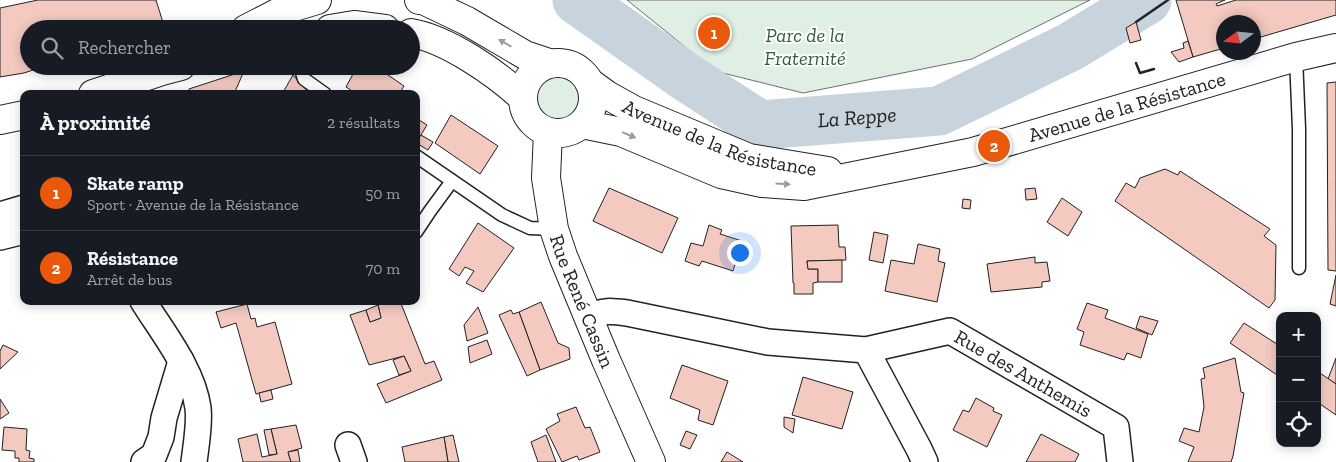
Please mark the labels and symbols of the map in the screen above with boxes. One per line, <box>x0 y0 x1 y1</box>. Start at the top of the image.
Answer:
pin: 1 <box>698 14 730 52</box>
north arrow <box>1216 15 1261 60</box>
park label: Parc de la Fraternité <box>764 23 846 70</box>
one-way arrow <box>498 39 512 47</box>
street label: Avenue de la Résistance <box>1025 66 1228 147</box>
street label: Avenue de la Résistance <box>618 94 818 181</box>
water label: La Reppe <box>817 101 897 132</box>
pin: 2 <box>978 127 1010 165</box>
one-way arrow <box>622 131 637 139</box>
one-way arrow <box>775 181 791 189</box>
street label: Rue René Cassin <box>545 231 620 372</box>
your location <box>727 240 753 266</box>
street label: Rue des Anthemis <box>950 324 1096 423</box>

